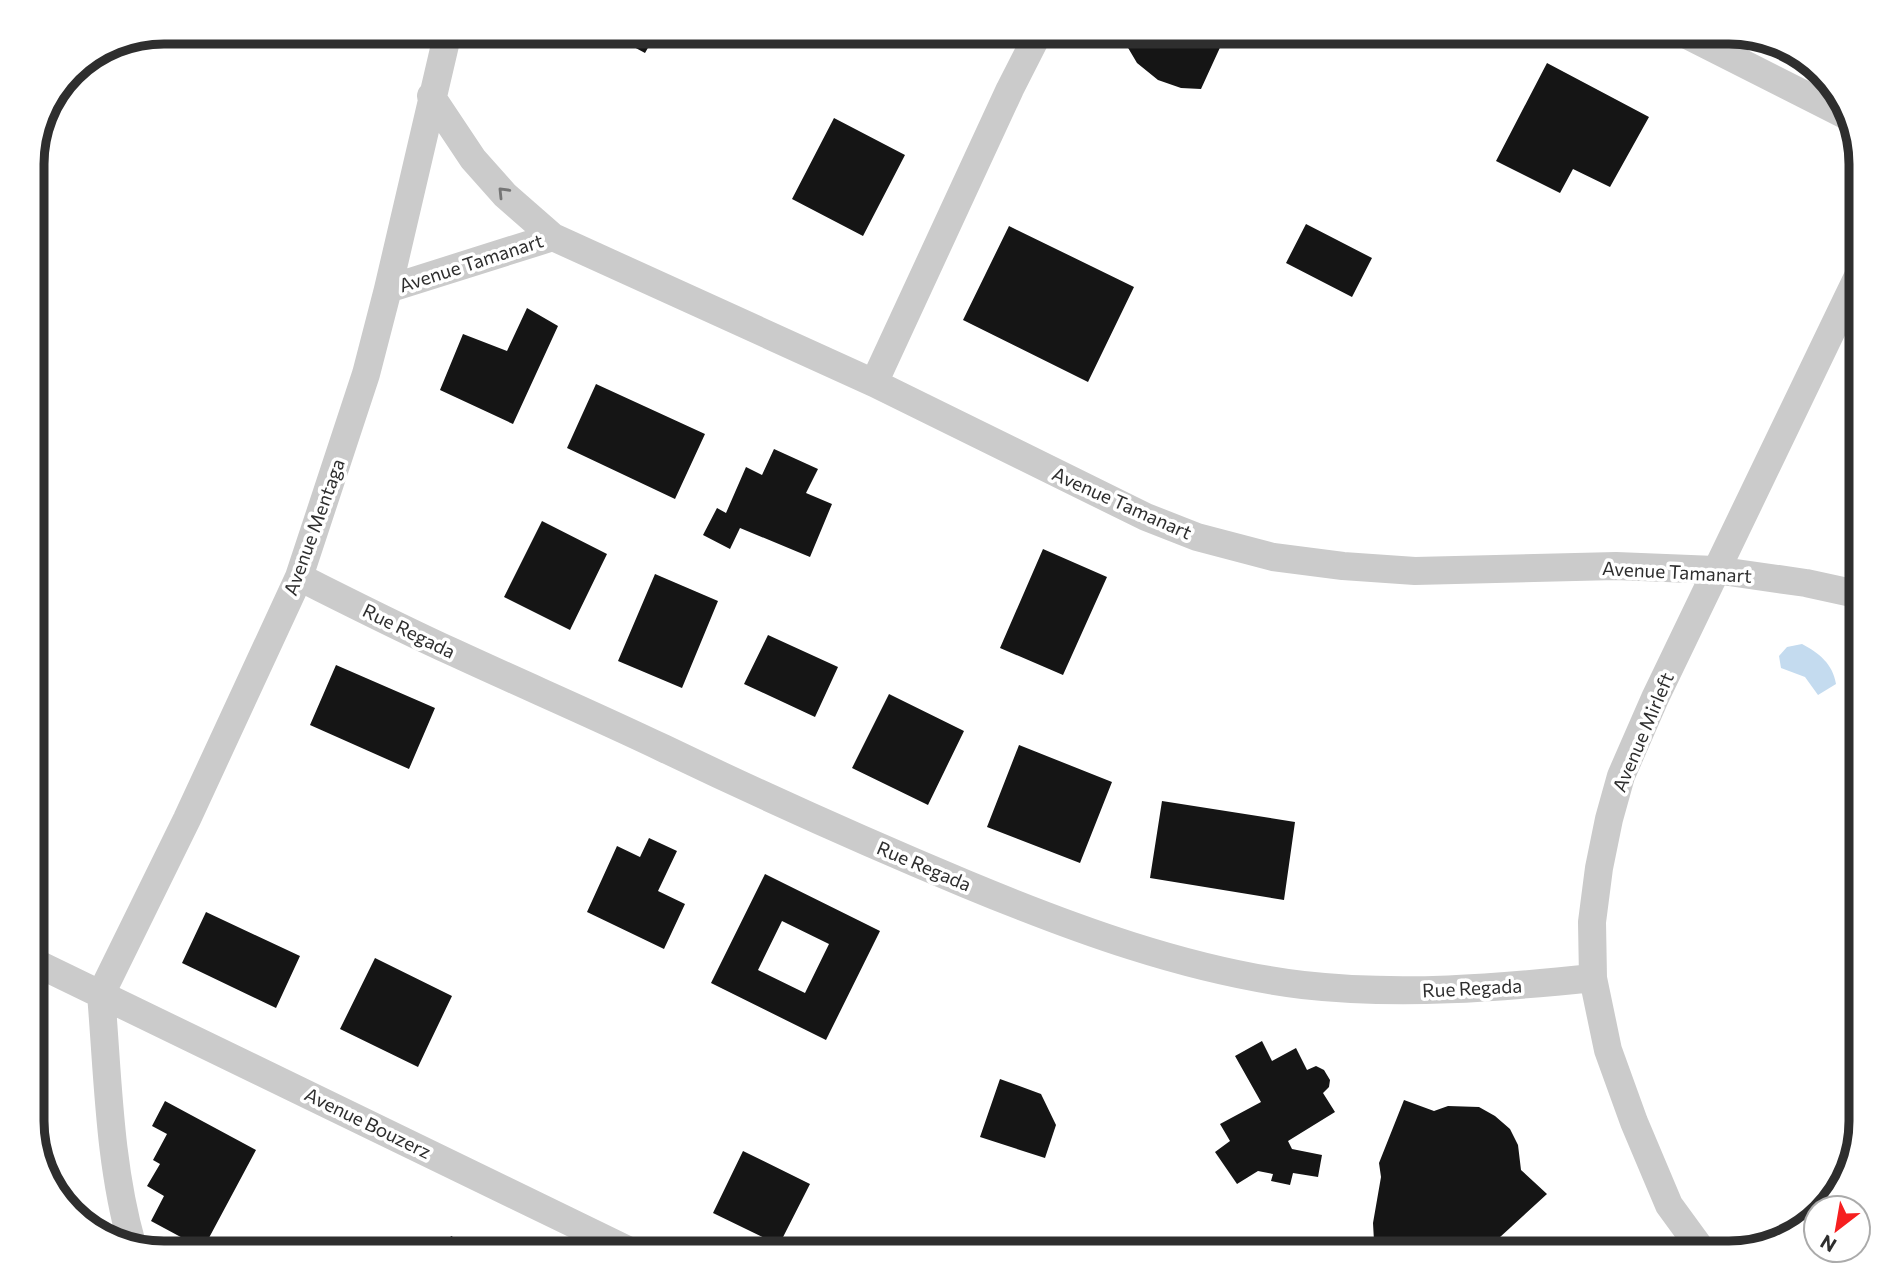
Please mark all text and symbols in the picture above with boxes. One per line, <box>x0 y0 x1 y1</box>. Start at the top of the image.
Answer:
one-way arrow <box>498 187 511 200</box>
street label: Avenue Tamanart <box>396 228 546 297</box>
street label: Avenue Mentaga <box>278 455 349 598</box>
street label: Avenue Tamanart <box>1049 461 1196 544</box>
street label: Avenue Tamanart <box>1601 556 1753 587</box>
street label: Rue Regada <box>359 598 459 663</box>
street label: Avenue Mirleft <box>1607 668 1678 795</box>
street label: Rue Regada <box>874 835 975 896</box>
street label: Rue Regada <box>1421 973 1523 1002</box>
street label: Avenue Bouzerz <box>301 1082 435 1163</box>
north arrow <box>1802 1194 1872 1264</box>
text: N <box>1816 1230 1840 1258</box>

